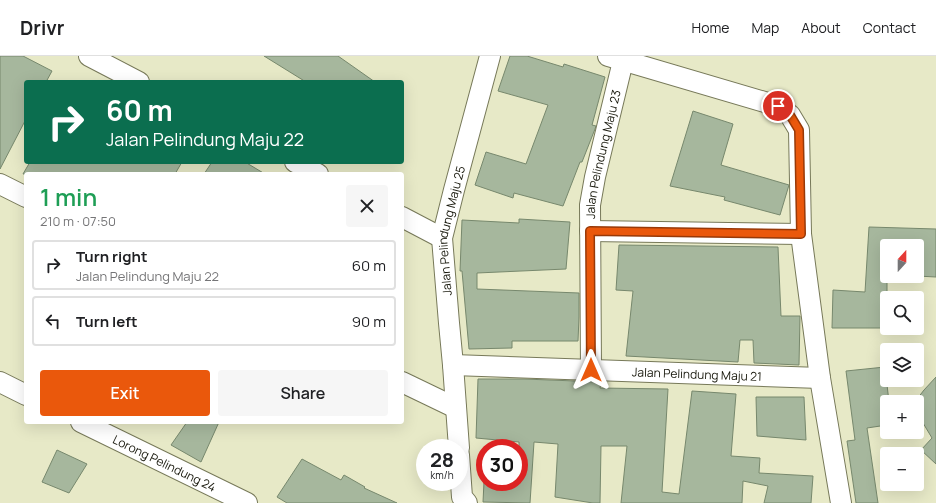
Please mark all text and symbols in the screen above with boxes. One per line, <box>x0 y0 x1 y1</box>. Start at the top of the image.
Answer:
text: Drivr <box>20 15 64 41</box>
text: Home <box>692 18 729 37</box>
text: Map <box>751 18 779 37</box>
text: About <box>801 18 841 37</box>
text: Contact <box>863 18 916 37</box>
street label: Jalan Pelindung Maju 23 <box>581 88 624 219</box>
pin <box>761 89 795 123</box>
text: 60 m <box>106 91 173 129</box>
icon: arrive <box>767 95 789 117</box>
icon: right <box>40 96 92 148</box>
text: Jalan Pelindung Maju 22 <box>106 127 304 151</box>
street label: Jalan Pelindung Maju 25 <box>433 164 469 296</box>
text: 1 min <box>40 180 97 213</box>
button: close <box>346 185 388 227</box>
text: 210 m · 07:50 <box>40 212 116 230</box>
north arrow <box>880 239 924 283</box>
map controls <box>880 239 924 491</box>
text: Turn right <box>76 246 147 267</box>
icon: right <box>42 254 64 276</box>
text: 60 m <box>352 255 386 276</box>
text: Jalan Pelindung Maju 22 <box>76 267 219 285</box>
button: search <box>880 291 924 335</box>
icon: left <box>42 310 64 332</box>
text: Turn left <box>76 311 138 332</box>
text: 90 m <box>352 311 386 332</box>
button: layers <box>880 343 924 387</box>
position arrow <box>570 349 612 391</box>
street label: Jalan Pelindung Maju 21 <box>632 363 762 384</box>
button: Exit <box>40 370 210 416</box>
button: Share <box>218 370 388 416</box>
button: + <box>880 395 924 439</box>
street label: Lorong Pelindung 24 <box>110 430 219 495</box>
speed limit sign: 30 <box>476 439 528 491</box>
text: 28 <box>430 446 454 473</box>
button: − <box>880 447 924 491</box>
text: km/h <box>430 468 454 482</box>

